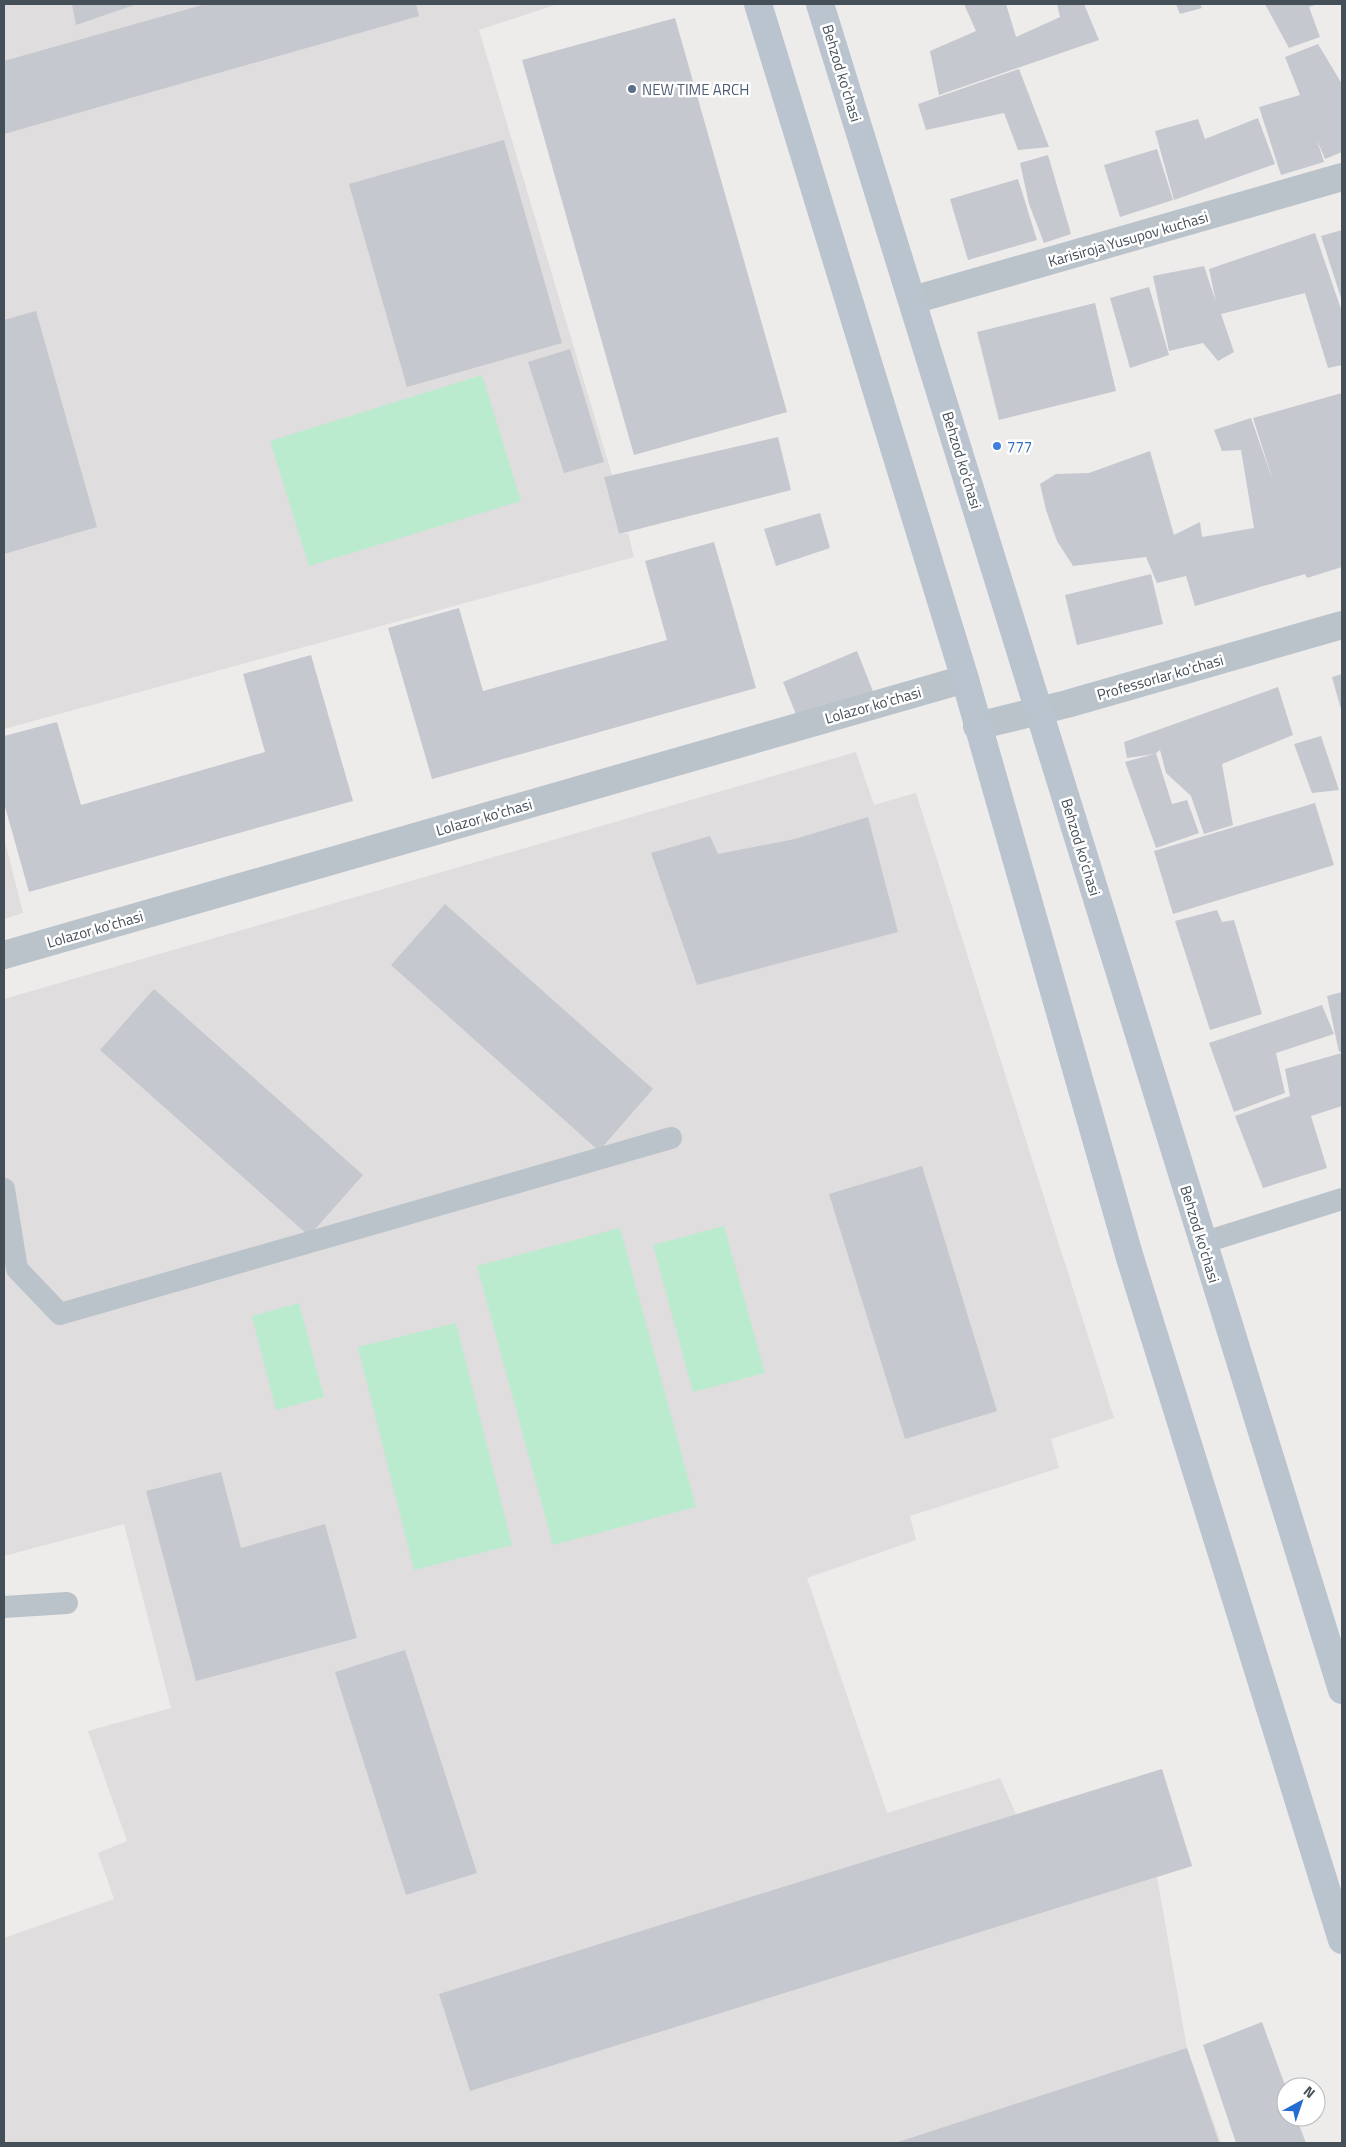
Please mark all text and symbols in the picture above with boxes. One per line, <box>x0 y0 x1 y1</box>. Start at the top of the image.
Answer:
street label: Behzod ko'chasi <box>816 21 868 125</box>
place label: NEW TIME ARCH <box>642 78 749 101</box>
marker: NEW TIME ARCH <box>626 83 638 95</box>
street label: Karisiroja Yusupov kuchasi <box>1045 205 1211 273</box>
street label: Behzod ko'chasi <box>936 408 988 512</box>
place label: 777 <box>1007 435 1032 458</box>
marker: 777 <box>991 440 1003 452</box>
street label: Professorlar ko'chasi <box>1094 648 1226 706</box>
street label: Lolazor ko'chasi <box>822 680 924 730</box>
street label: Lolazor ko'chasi <box>433 792 535 842</box>
street label: Behzod ko'chasi <box>1055 795 1107 899</box>
street label: Lolazor ko'chasi <box>44 904 146 954</box>
street label: Behzod ko'chasi <box>1174 1182 1226 1286</box>
north arrow <box>1276 2077 1326 2127</box>
text: N <box>1299 2080 1320 2103</box>

